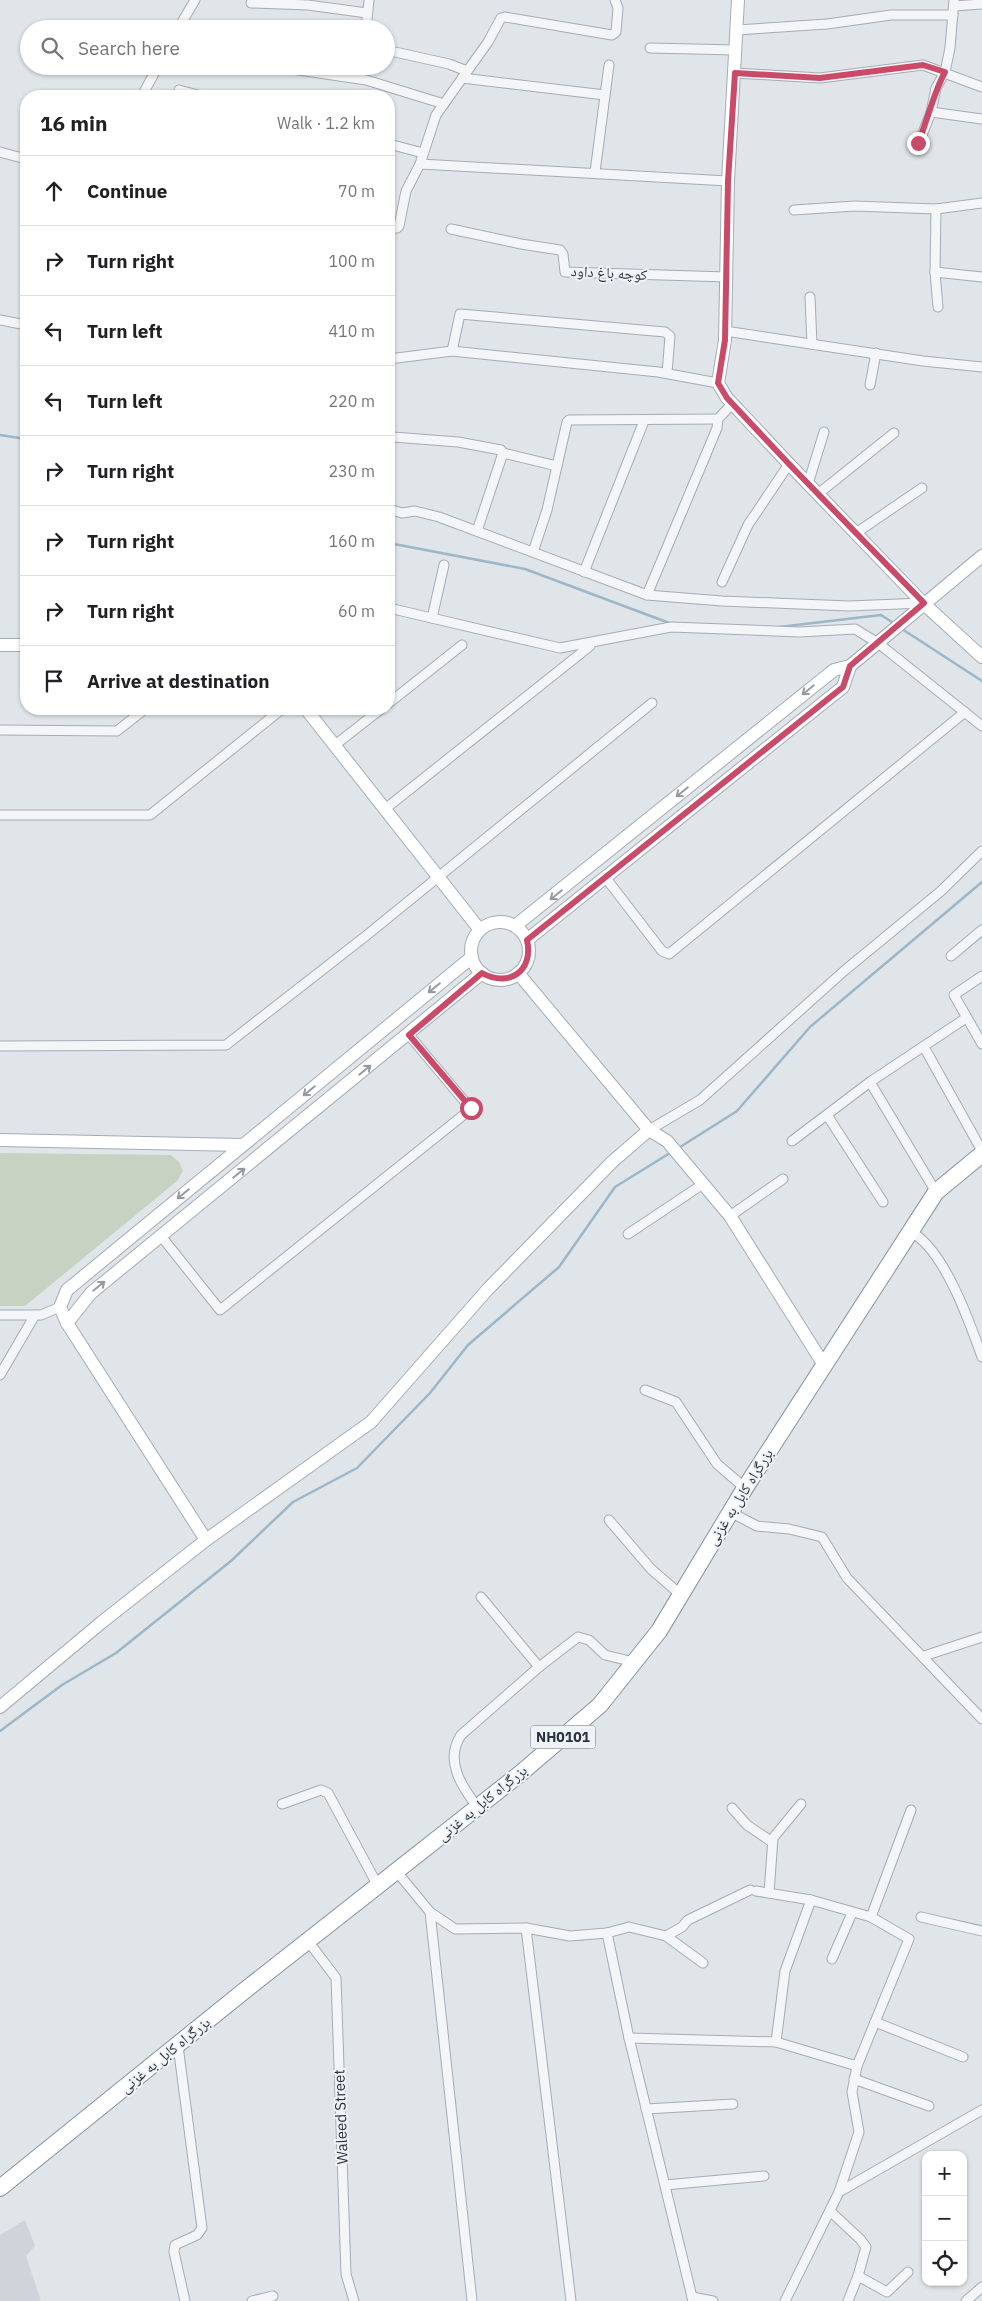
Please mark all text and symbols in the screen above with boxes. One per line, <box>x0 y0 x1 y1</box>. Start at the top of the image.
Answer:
search box <box>20 20 395 75</box>
icon: search <box>38 34 66 62</box>
text: Search here <box>78 36 180 60</box>
text: 16 min <box>40 109 107 137</box>
text: Walk · 1.2 km <box>277 113 375 133</box>
route end <box>907 132 930 155</box>
icon: ahead <box>40 177 68 205</box>
text: Continue <box>87 179 167 203</box>
text: 70 m <box>338 181 375 201</box>
icon: right <box>40 247 68 275</box>
text: Turn right <box>87 249 174 273</box>
text: 100 m <box>328 251 375 271</box>
street label: کوچه باغ داود <box>570 261 648 285</box>
icon: left <box>40 317 68 345</box>
text: Turn left <box>87 319 163 343</box>
text: 410 m <box>328 321 375 341</box>
icon: left <box>40 387 68 415</box>
text: Turn left <box>87 389 163 413</box>
text: 220 m <box>328 391 375 411</box>
icon: right <box>40 457 68 485</box>
text: Turn right <box>87 459 174 483</box>
text: 230 m <box>328 461 375 481</box>
icon: right <box>40 527 68 555</box>
text: Turn right <box>87 529 174 553</box>
text: 160 m <box>328 531 375 551</box>
icon: right <box>40 597 68 625</box>
text: Turn right <box>87 599 174 623</box>
text: 60 m <box>338 601 375 621</box>
icon: arrive <box>40 667 68 695</box>
text: Arrive at destination <box>87 669 270 693</box>
one-way arrow <box>802 685 815 696</box>
one-way arrow <box>676 787 689 798</box>
one-way arrow <box>550 889 563 900</box>
one-way arrow <box>428 982 441 993</box>
one-way arrow <box>358 1065 371 1076</box>
one-way arrow <box>302 1086 315 1097</box>
route start <box>460 1097 483 1120</box>
one-way arrow <box>232 1167 245 1178</box>
one-way arrow <box>177 1189 190 1200</box>
one-way arrow <box>92 1281 105 1292</box>
street label: بزرگراه کابل به غزنی <box>702 1445 778 1549</box>
road number: NH0101 <box>530 1725 596 1748</box>
street label: بزرگراه کابل به غزنی <box>433 1760 531 1846</box>
street label: بزرگراه کابل به غزنی <box>116 2012 214 2098</box>
street label: Waleed Street <box>329 2069 352 2165</box>
map controls <box>922 2151 967 2286</box>
button: + <box>922 2151 967 2196</box>
button: − <box>922 2196 967 2241</box>
button: locate <box>922 2241 967 2286</box>

